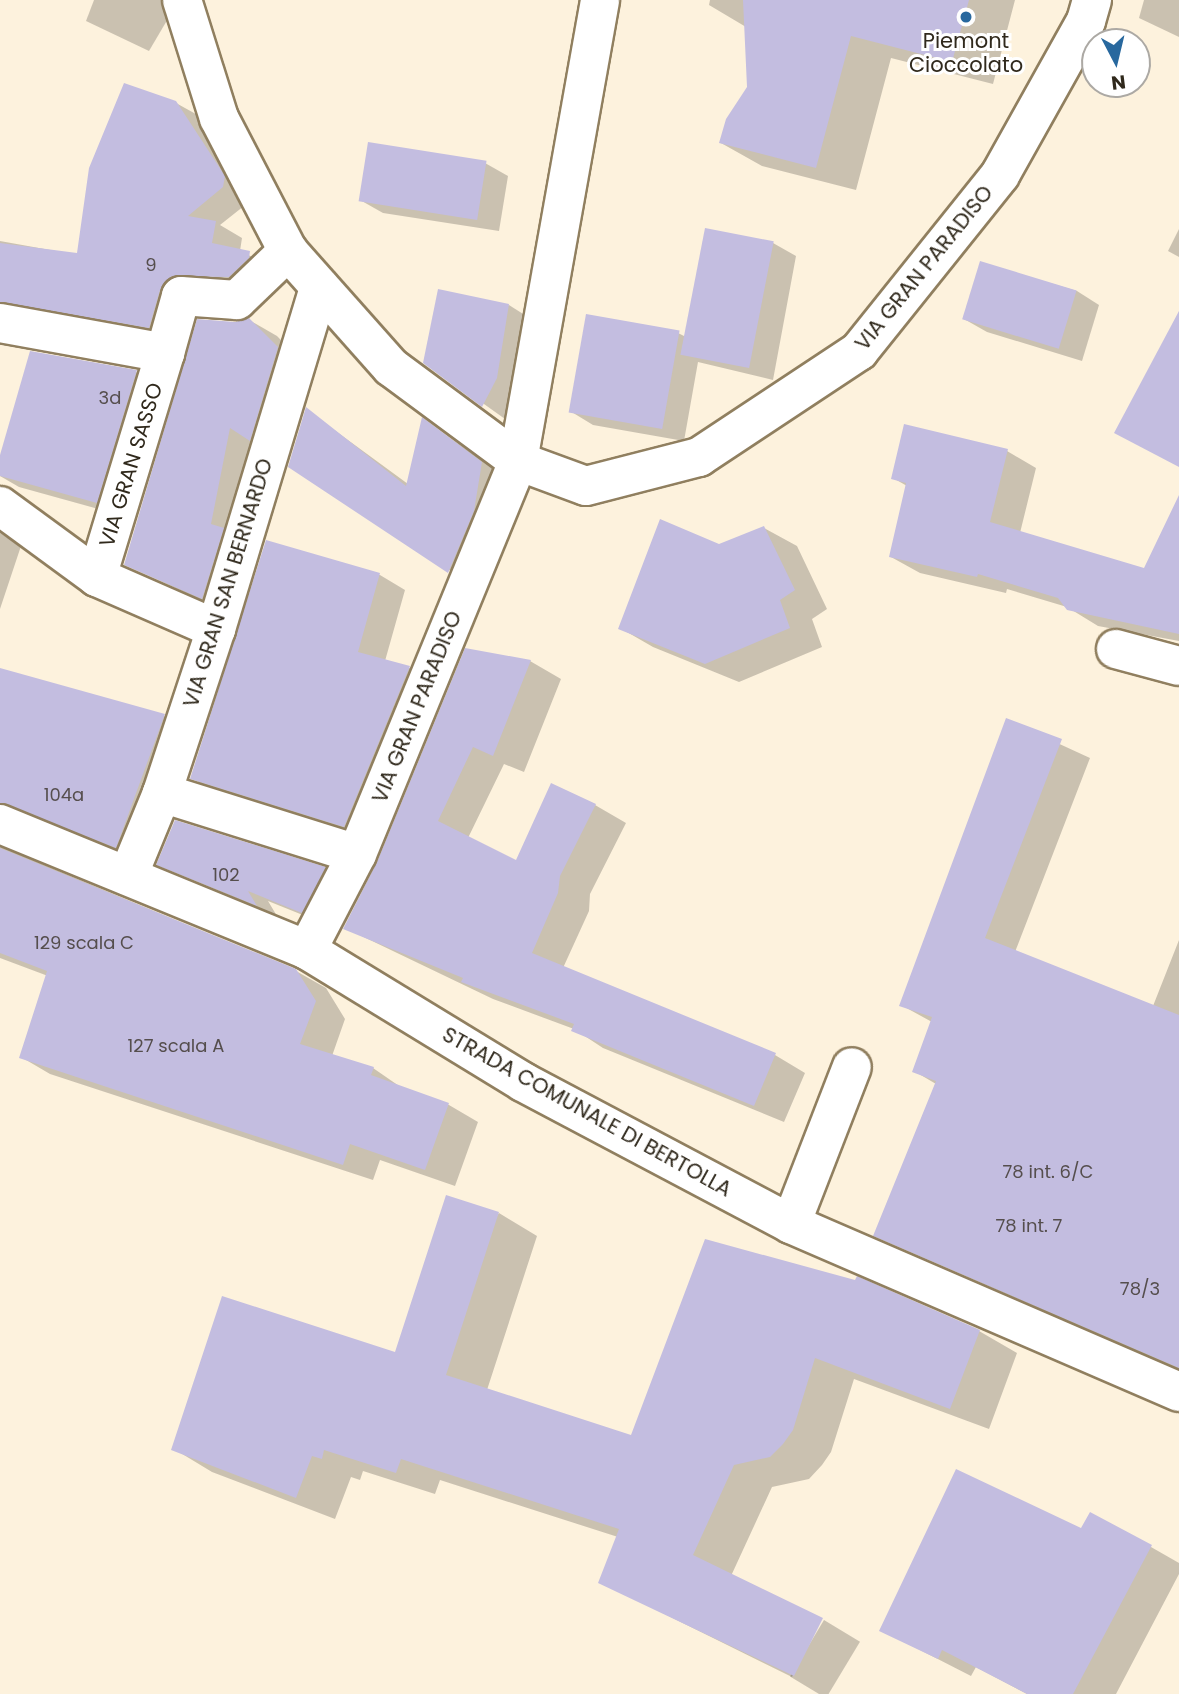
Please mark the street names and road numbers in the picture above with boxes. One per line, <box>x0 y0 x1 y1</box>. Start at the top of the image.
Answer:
street label: VIA GRAN PARADISO <box>850 180 998 356</box>
street label: VIA GRAN SASSO <box>94 380 168 550</box>
street label: VIA GRAN SAN BERNARDO <box>178 455 278 711</box>
street label: VIA GRAN PARADISO <box>367 607 467 807</box>
street label: STRADA COMUNALE DI BERTOLLA <box>438 1022 736 1202</box>

